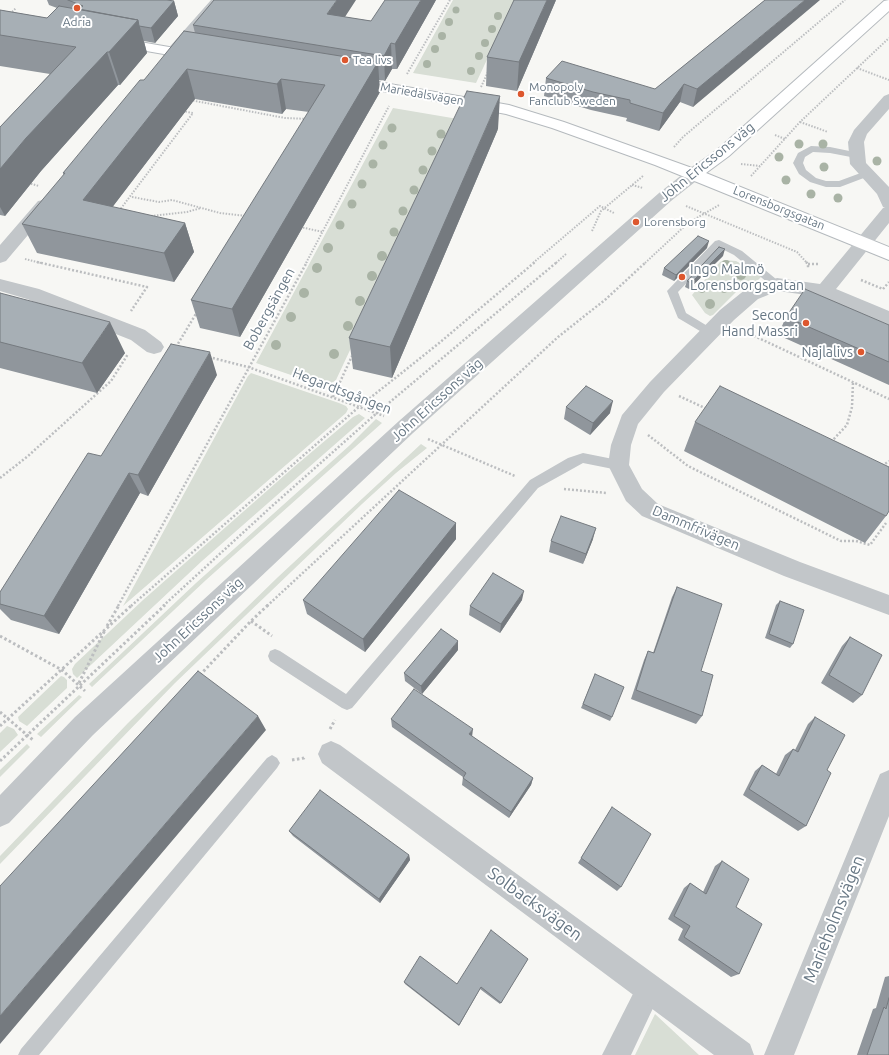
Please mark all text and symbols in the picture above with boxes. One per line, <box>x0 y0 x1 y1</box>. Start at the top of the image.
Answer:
marker: Adria <box>72 3 82 13</box>
place label: Adria <box>63 15 91 29</box>
place label: Tea livs <box>353 53 392 67</box>
marker: Tea livs <box>340 55 350 65</box>
street label: Mariedalsvägen <box>379 80 465 108</box>
place label: Monopoly Fanclub Sweden <box>529 80 616 108</box>
marker: Monopoly Fanclub Sweden <box>516 89 526 99</box>
street label: John Ericssons väg <box>656 119 758 205</box>
street label: Lorensborgsgatan <box>731 183 827 233</box>
place label: Lorensborg <box>644 215 706 229</box>
marker: Lorensborg <box>631 217 641 227</box>
place label: Ingo Malmö Lorensborgsgatan <box>690 261 804 294</box>
street label: Bobergsängen <box>240 265 298 353</box>
marker: Ingo Malmö Lorensborgsgatan <box>677 272 687 282</box>
place label: Second Hand Massri <box>721 307 798 340</box>
marker: Second Hand Massri <box>801 318 811 328</box>
place label: Najlalivs <box>802 344 853 360</box>
marker: Najlalivs <box>856 347 866 357</box>
street label: John Ericssons väg <box>388 355 486 445</box>
street label: Hegardtsgången <box>290 364 394 418</box>
street label: Dammfrivägen <box>650 502 742 554</box>
street label: John Ericssons väg <box>149 574 247 666</box>
street label: Marieholmsvägen <box>799 852 869 986</box>
street label: Solbacksvägen <box>484 863 586 945</box>

